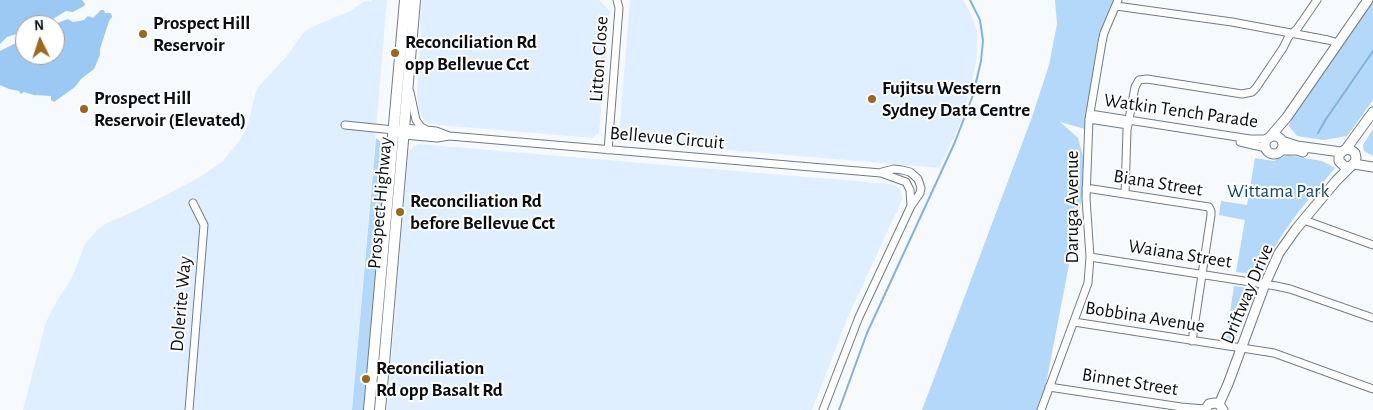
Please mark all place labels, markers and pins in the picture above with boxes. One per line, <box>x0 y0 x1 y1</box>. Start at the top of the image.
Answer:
place label: Prospect Hill Reservoir <box>153 12 250 56</box>
marker: Prospect Hill Reservoir <box>137 28 149 40</box>
place label: Reconciliation Rd opp Bellevue Cct <box>405 31 537 75</box>
marker: Reconciliation Rd opp Bellevue Cct <box>389 47 401 59</box>
place label: Fujitsu Western Sydney Data Centre <box>882 77 1030 121</box>
place label: Prospect Hill Reservoir (Elevated) <box>94 87 246 131</box>
marker: Fujitsu Western Sydney Data Centre <box>866 93 878 105</box>
marker: Prospect Hill Reservoir (Elevated) <box>78 103 90 115</box>
place label: Reconciliation Rd before Bellevue Cct <box>410 190 555 234</box>
marker: Reconciliation Rd before Bellevue Cct <box>394 206 406 218</box>
place label: Reconciliation Rd opp Basalt Rd <box>376 357 503 401</box>
marker: Reconciliation Rd opp Basalt Rd <box>360 373 372 385</box>

